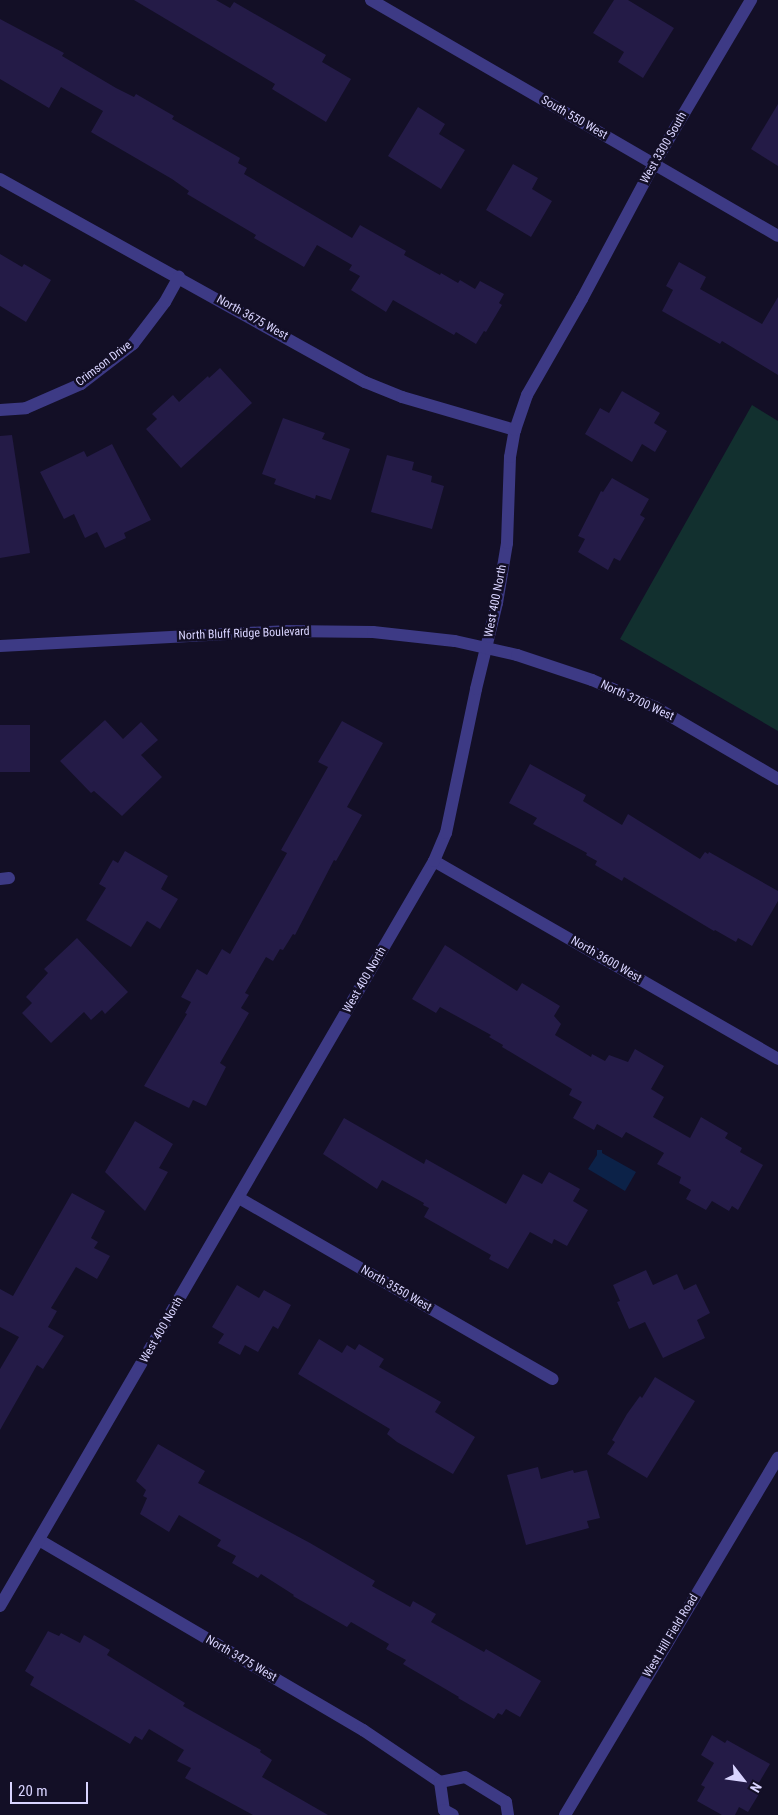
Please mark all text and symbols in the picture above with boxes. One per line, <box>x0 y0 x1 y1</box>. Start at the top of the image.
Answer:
street label: South 550 West <box>538 93 610 143</box>
street label: West 3300 South <box>638 110 690 186</box>
street label: North 3675 West <box>214 292 290 344</box>
street label: Crimson Drive <box>73 338 135 390</box>
street label: West 400 North <box>482 563 510 639</box>
street label: North Bluff Ridge Boulevard <box>178 625 310 643</box>
street label: North 3700 West <box>598 678 676 724</box>
street label: North 3600 West <box>568 934 644 986</box>
street label: West 400 North <box>340 945 390 1015</box>
street label: North 3550 West <box>358 1263 434 1315</box>
street label: West 400 North <box>137 1295 187 1365</box>
street label: West Hill Field Road <box>640 1592 702 1680</box>
street label: North 3475 West <box>203 1633 279 1685</box>
north arrow <box>718 1755 768 1805</box>
scale bar <box>12 1772 90 1804</box>
text: N <box>747 1780 765 1795</box>
text: 20 m <box>18 1782 48 1800</box>

